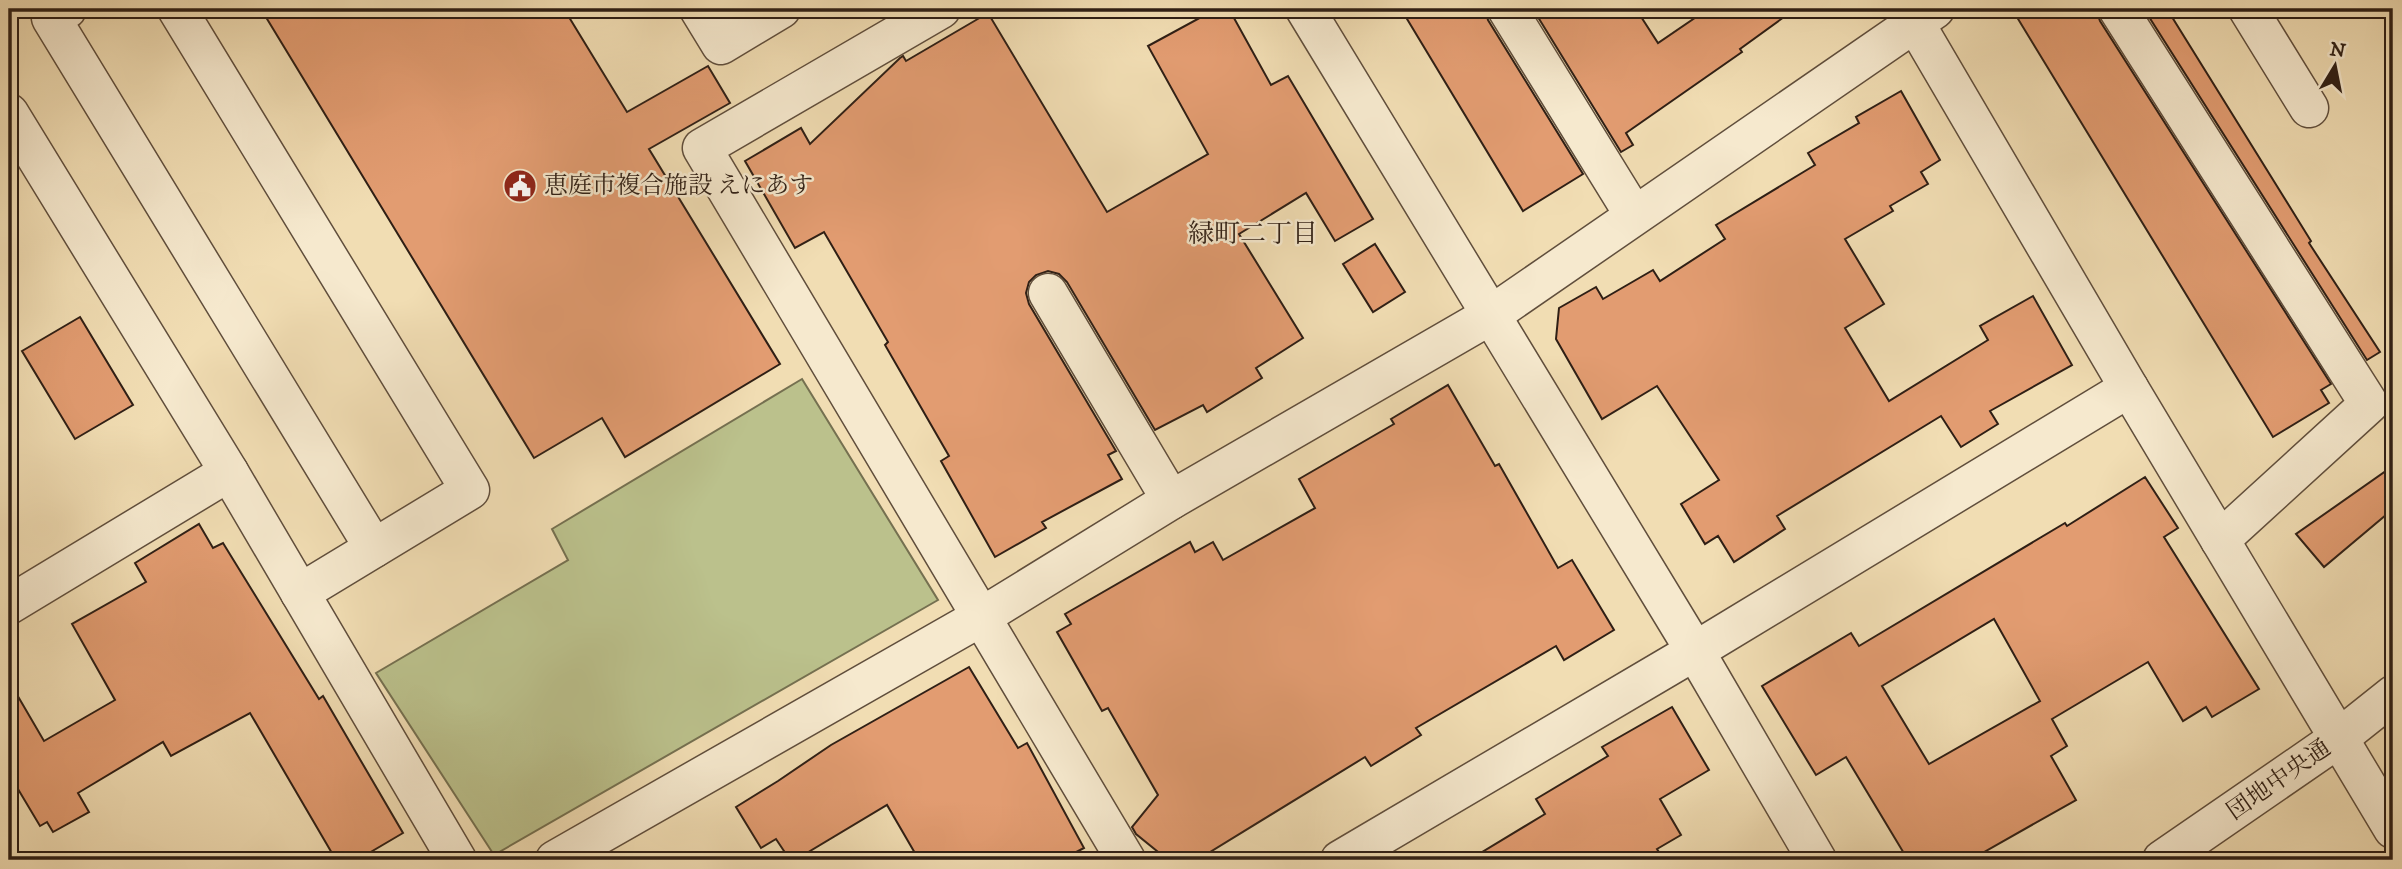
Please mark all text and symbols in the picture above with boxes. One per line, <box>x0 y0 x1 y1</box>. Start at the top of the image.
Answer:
north arrow <box>2300 32 2370 102</box>
text: N <box>2328 38 2348 63</box>
public building icon: 恵庭市複合施設 えにあす <box>501 167 539 205</box>
place label: 恵庭市複合施設 えにあす <box>544 171 813 201</box>
district label: 緑町二丁目 <box>1188 218 1318 251</box>
street label: 団地中央通 <box>2221 733 2337 827</box>

